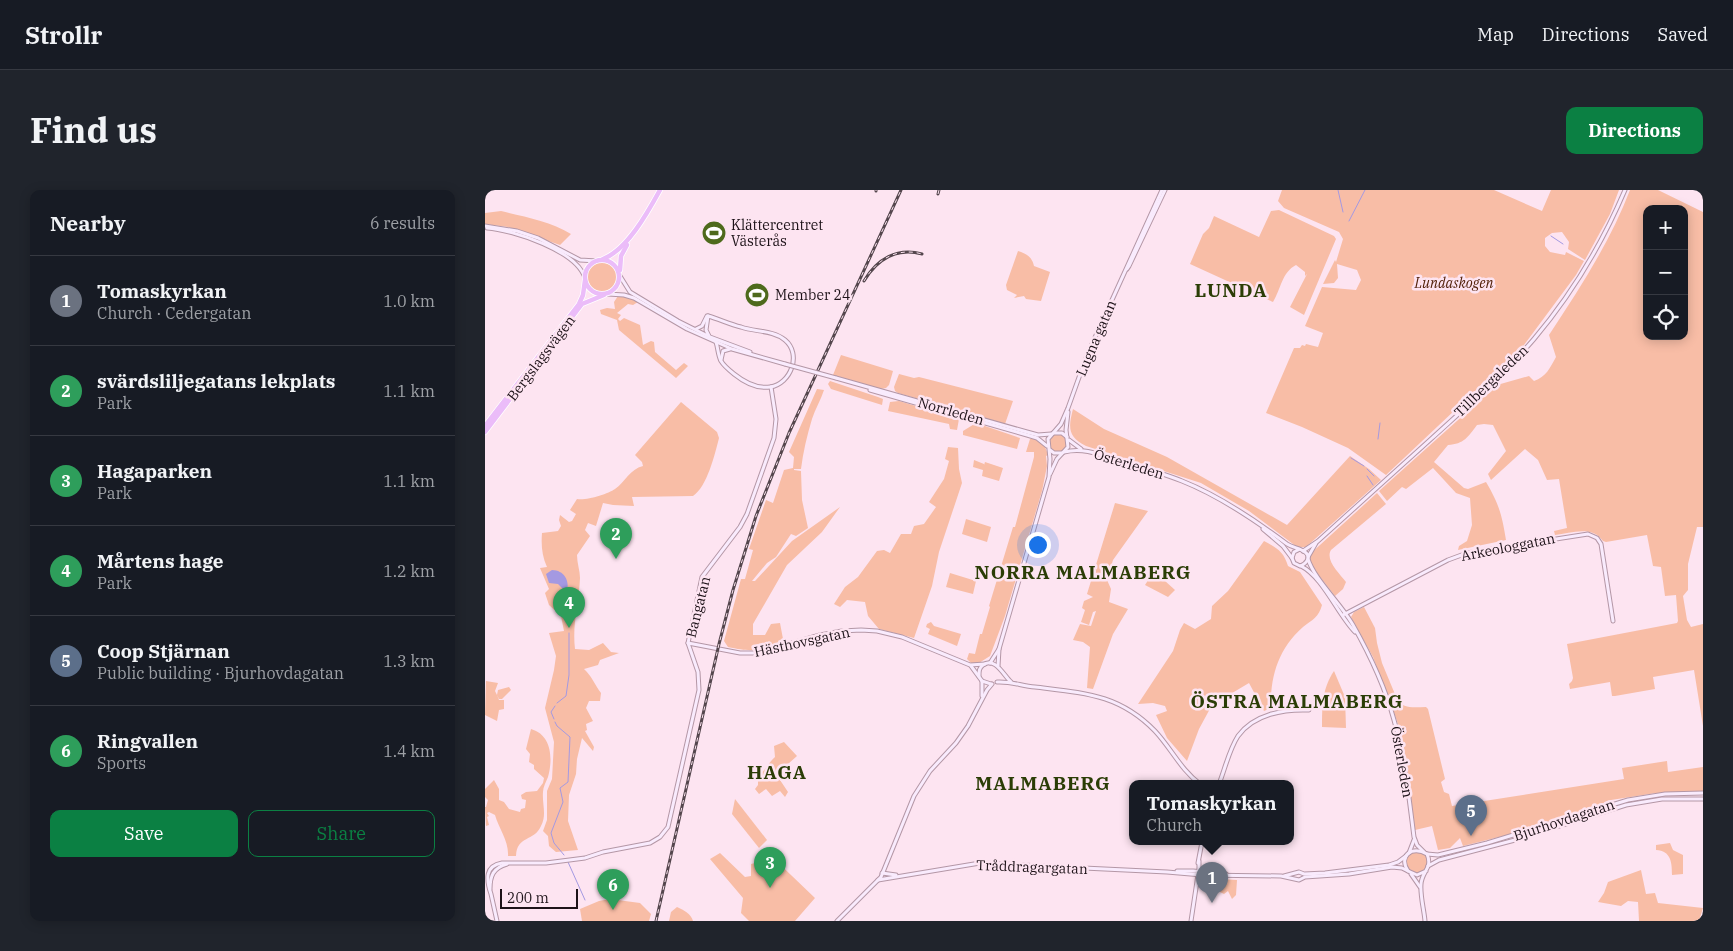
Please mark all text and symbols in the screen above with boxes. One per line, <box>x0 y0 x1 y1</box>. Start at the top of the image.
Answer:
text: Strollr <box>25 19 102 51</box>
text: Map <box>1477 23 1514 46</box>
text: Directions <box>1542 23 1630 46</box>
text: Saved <box>1658 23 1708 46</box>
text: Find us <box>30 107 157 153</box>
button: Directions <box>1566 107 1703 154</box>
map controls <box>1643 205 1688 340</box>
button: + <box>1643 205 1688 250</box>
text: Nearby <box>50 209 126 237</box>
text: 6 results <box>370 213 435 233</box>
place label: Klättercentret Västerås <box>731 216 823 250</box>
sports icon: Klättercentret Västerås <box>701 220 727 246</box>
button: − <box>1643 250 1688 295</box>
park label: Lundaskogen <box>1414 274 1493 292</box>
district label: LUNDA <box>1195 278 1267 302</box>
text: Tomaskyrkan <box>97 279 227 303</box>
sports icon: Member 24 <box>744 282 770 308</box>
place label: Member 24 <box>775 286 850 304</box>
text: 1 <box>61 291 71 311</box>
text: 1.0 km <box>383 291 435 311</box>
button: locate <box>1643 295 1688 340</box>
street label: Lugna gatan <box>1072 297 1120 379</box>
text: Church · Cedergatan <box>97 303 251 323</box>
street label: Bergslagsvägen <box>503 312 579 404</box>
street label: Tillbergaleden <box>1450 341 1532 421</box>
text: svärdsliljegatans lekplats <box>97 369 335 393</box>
text: 2 <box>61 381 71 401</box>
text: 1.1 km <box>383 381 435 401</box>
text: Park <box>97 393 132 413</box>
street label: Norrleden <box>916 393 986 429</box>
street label: Österleden <box>1092 445 1166 483</box>
text: Hagaparken <box>97 459 212 483</box>
text: 3 <box>61 471 71 491</box>
text: 1.1 km <box>383 471 435 491</box>
text: Park <box>97 483 132 503</box>
pin: 2 <box>600 518 632 559</box>
street label: Arkeologgatan <box>1459 529 1557 565</box>
your location <box>1025 532 1051 558</box>
text: Mårtens hage <box>97 549 224 573</box>
district label: NORRA MALMABERG <box>975 560 1191 584</box>
text: 4 <box>61 561 71 581</box>
text: 1.2 km <box>383 561 435 581</box>
text: Park <box>97 573 132 593</box>
street label: Bangatan <box>682 574 714 640</box>
pin: 4 <box>553 587 585 628</box>
street label: Hästhovsgatan <box>752 623 852 661</box>
text: Coop Stjärnan <box>97 639 230 663</box>
text: 5 <box>61 651 71 671</box>
text: 1.3 km <box>383 651 435 671</box>
text: Public building · Bjurhovdagatan <box>97 663 344 683</box>
district label: ÖSTRA MALMABERG <box>1191 689 1403 713</box>
street label: Österleden <box>1387 725 1417 799</box>
text: Ringvallen <box>97 729 198 753</box>
text: 6 <box>61 741 71 761</box>
text: 1.4 km <box>383 741 435 761</box>
text: Sports <box>97 753 146 773</box>
district label: HAGA <box>747 760 807 784</box>
district label: MALMABERG <box>975 771 1111 795</box>
popup <box>1129 780 1294 845</box>
text: Tomaskyrkan <box>1147 791 1276 815</box>
pin: 5 <box>1455 795 1487 836</box>
street label: Bjurhovdagatan <box>1511 795 1617 845</box>
button: Save <box>50 810 238 857</box>
button: Share <box>248 810 435 857</box>
text: Church <box>1147 815 1202 835</box>
pin: 3 <box>754 847 786 888</box>
street label: Tråddragargatan <box>976 856 1088 878</box>
pin: 1 <box>1196 862 1228 903</box>
pin: 6 <box>597 869 629 910</box>
scale bar <box>500 886 577 909</box>
text: 200 m <box>507 889 549 907</box>

